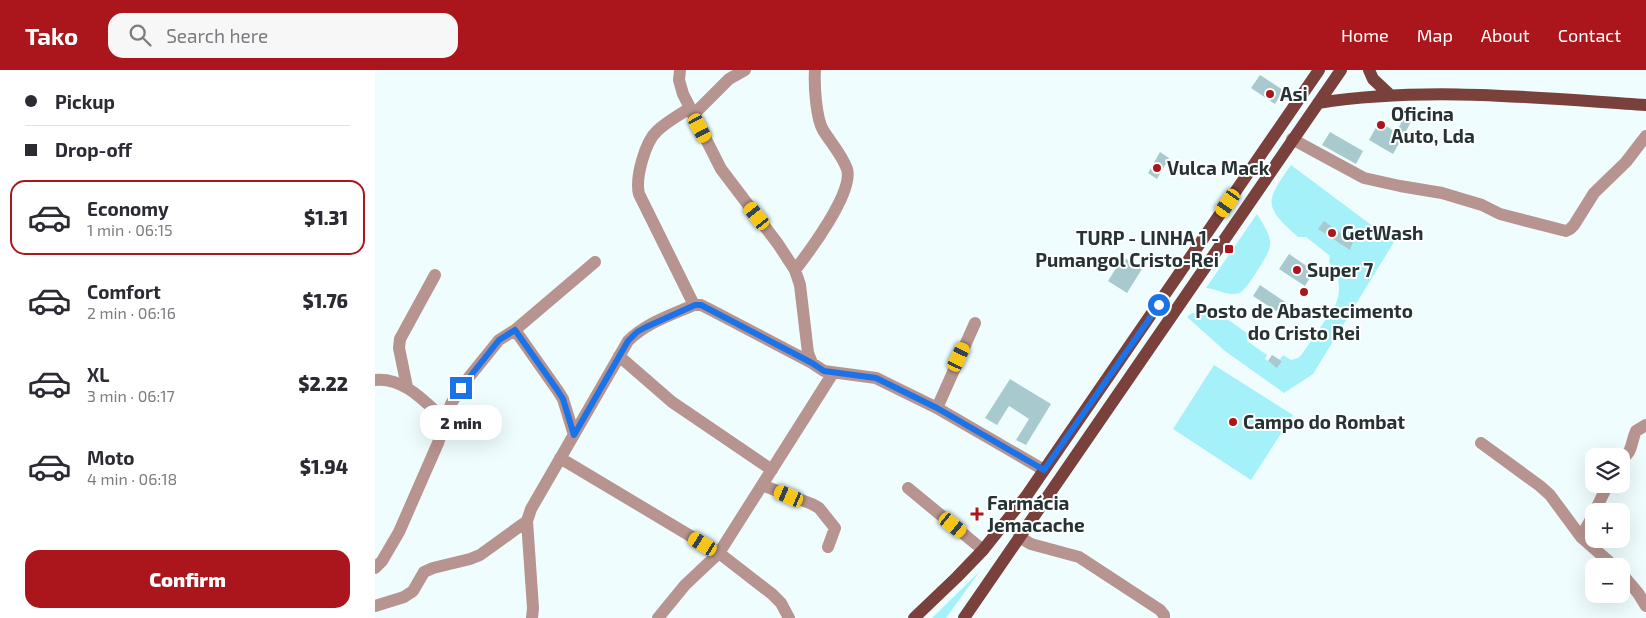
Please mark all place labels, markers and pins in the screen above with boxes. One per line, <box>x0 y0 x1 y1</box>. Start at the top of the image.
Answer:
place label: Asi <box>1280 82 1308 105</box>
marker: Asi <box>1264 88 1276 100</box>
place label: Oficina Auto, Lda <box>1391 102 1475 147</box>
marker: Oficina Auto, Lda <box>1375 119 1387 131</box>
place label: Vulca Mack <box>1167 156 1270 179</box>
marker: Vulca Mack <box>1151 162 1163 174</box>
place label: GetWash <box>1342 221 1423 244</box>
place label: TURP - LINHA 1 - Pumangol Cristo-Rei <box>1035 226 1219 271</box>
marker: GetWash <box>1326 227 1338 239</box>
marker: TURP - LINHA 1 - Pumangol Cristo-Rei <box>1223 243 1235 255</box>
place label: Super 7 <box>1307 258 1373 281</box>
marker: Super 7 <box>1291 264 1303 276</box>
marker: Posto de Abastecimento do Cristo Rei <box>1298 286 1310 298</box>
place label: Posto de Abastecimento do Cristo Rei <box>1195 299 1413 344</box>
place label: Campo do Rombat <box>1243 410 1405 433</box>
marker: Campo do Rombat <box>1227 416 1239 428</box>
place label: Farmácia Jemacache <box>987 491 1085 536</box>
marker: Farmácia Jemacache <box>971 508 983 520</box>

